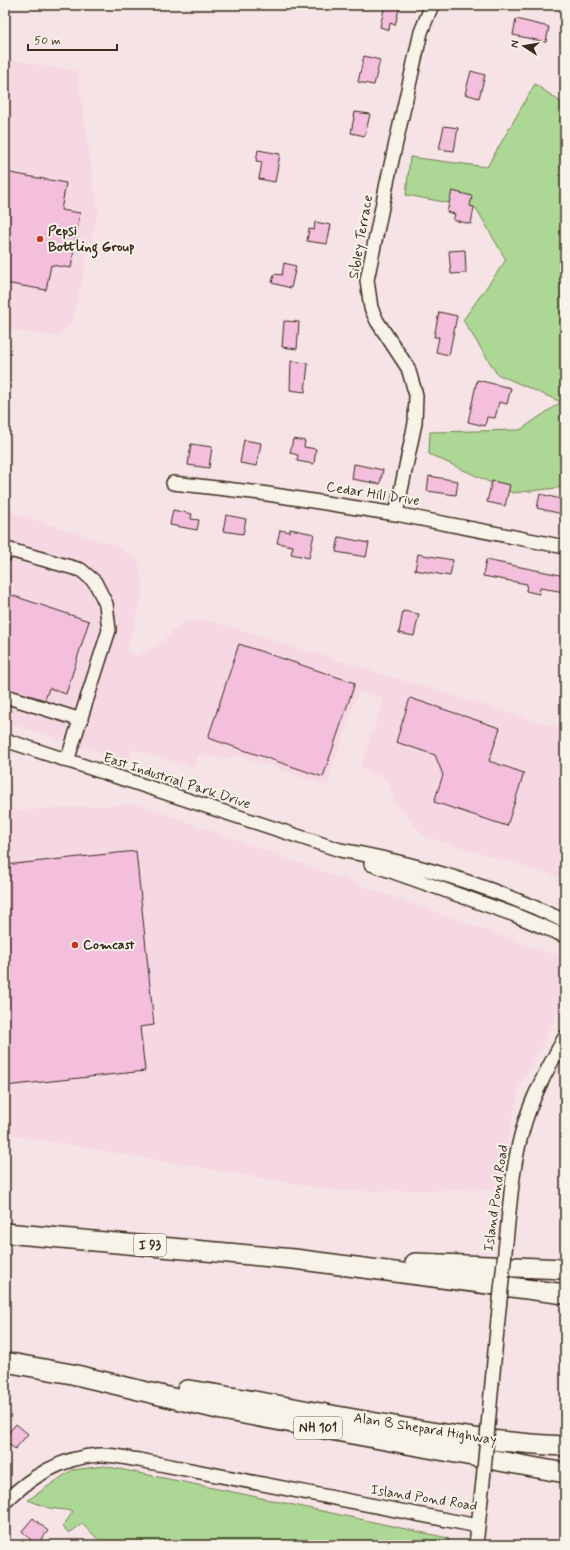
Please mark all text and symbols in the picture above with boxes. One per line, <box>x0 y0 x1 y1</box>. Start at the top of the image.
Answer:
scale bar <box>28 26 117 52</box>
north arrow <box>504 26 544 66</box>
text: 50 m <box>34 33 61 49</box>
text: N <box>508 39 523 49</box>
street label: Sibley Terrace <box>345 194 377 280</box>
place label: Pepsi Bottling Group <box>48 222 135 259</box>
marker: Pepsi Bottling Group <box>35 234 45 244</box>
street label: Cedar Hill Drive <box>325 478 421 510</box>
street label: East Industrial Park Drive <box>101 749 253 813</box>
place label: Comcast <box>83 936 135 954</box>
marker: Comcast <box>70 940 80 950</box>
street label: Island Pond Road <box>480 1143 512 1253</box>
road number: I 93 <box>134 1234 166 1256</box>
street label: Alan B Shepard Highway <box>352 1409 498 1449</box>
road number: NH 101 <box>294 1417 342 1439</box>
street label: Island Pond Road <box>369 1481 479 1515</box>

